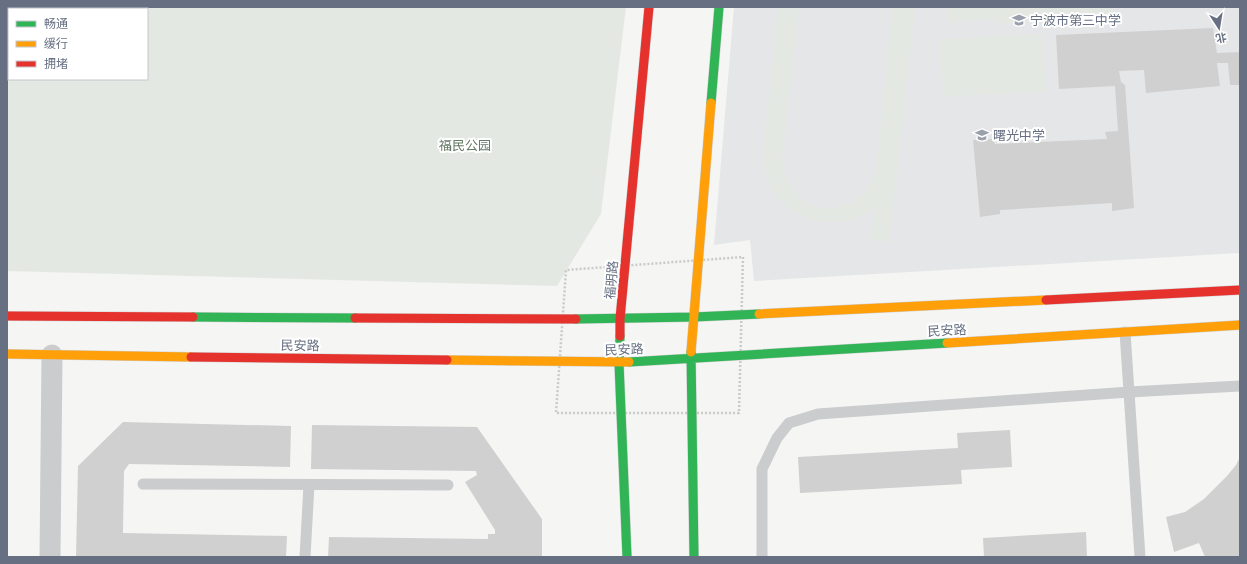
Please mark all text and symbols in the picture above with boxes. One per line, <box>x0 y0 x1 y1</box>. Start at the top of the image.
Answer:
legend <box>8 8 148 80</box>
north arrow <box>1199 8 1239 48</box>
school or university icon: 宁波市第三中学 <box>1011 12 1027 28</box>
place label: 宁波市第三中学 <box>1030 12 1121 28</box>
text: 畅通 <box>44 16 68 31</box>
text: 北 <box>1214 30 1228 46</box>
text: 缓行 <box>44 36 68 51</box>
text: 拥堵 <box>44 56 68 71</box>
school or university icon: 曙光中学 <box>974 127 990 143</box>
place label: 曙光中学 <box>993 127 1045 143</box>
park label: 福民公园 <box>439 137 491 153</box>
street label: 福明路 <box>601 260 621 300</box>
street label: 民安路 <box>927 321 967 339</box>
street label: 民安路 <box>280 337 320 353</box>
street label: 民安路 <box>604 340 644 358</box>

